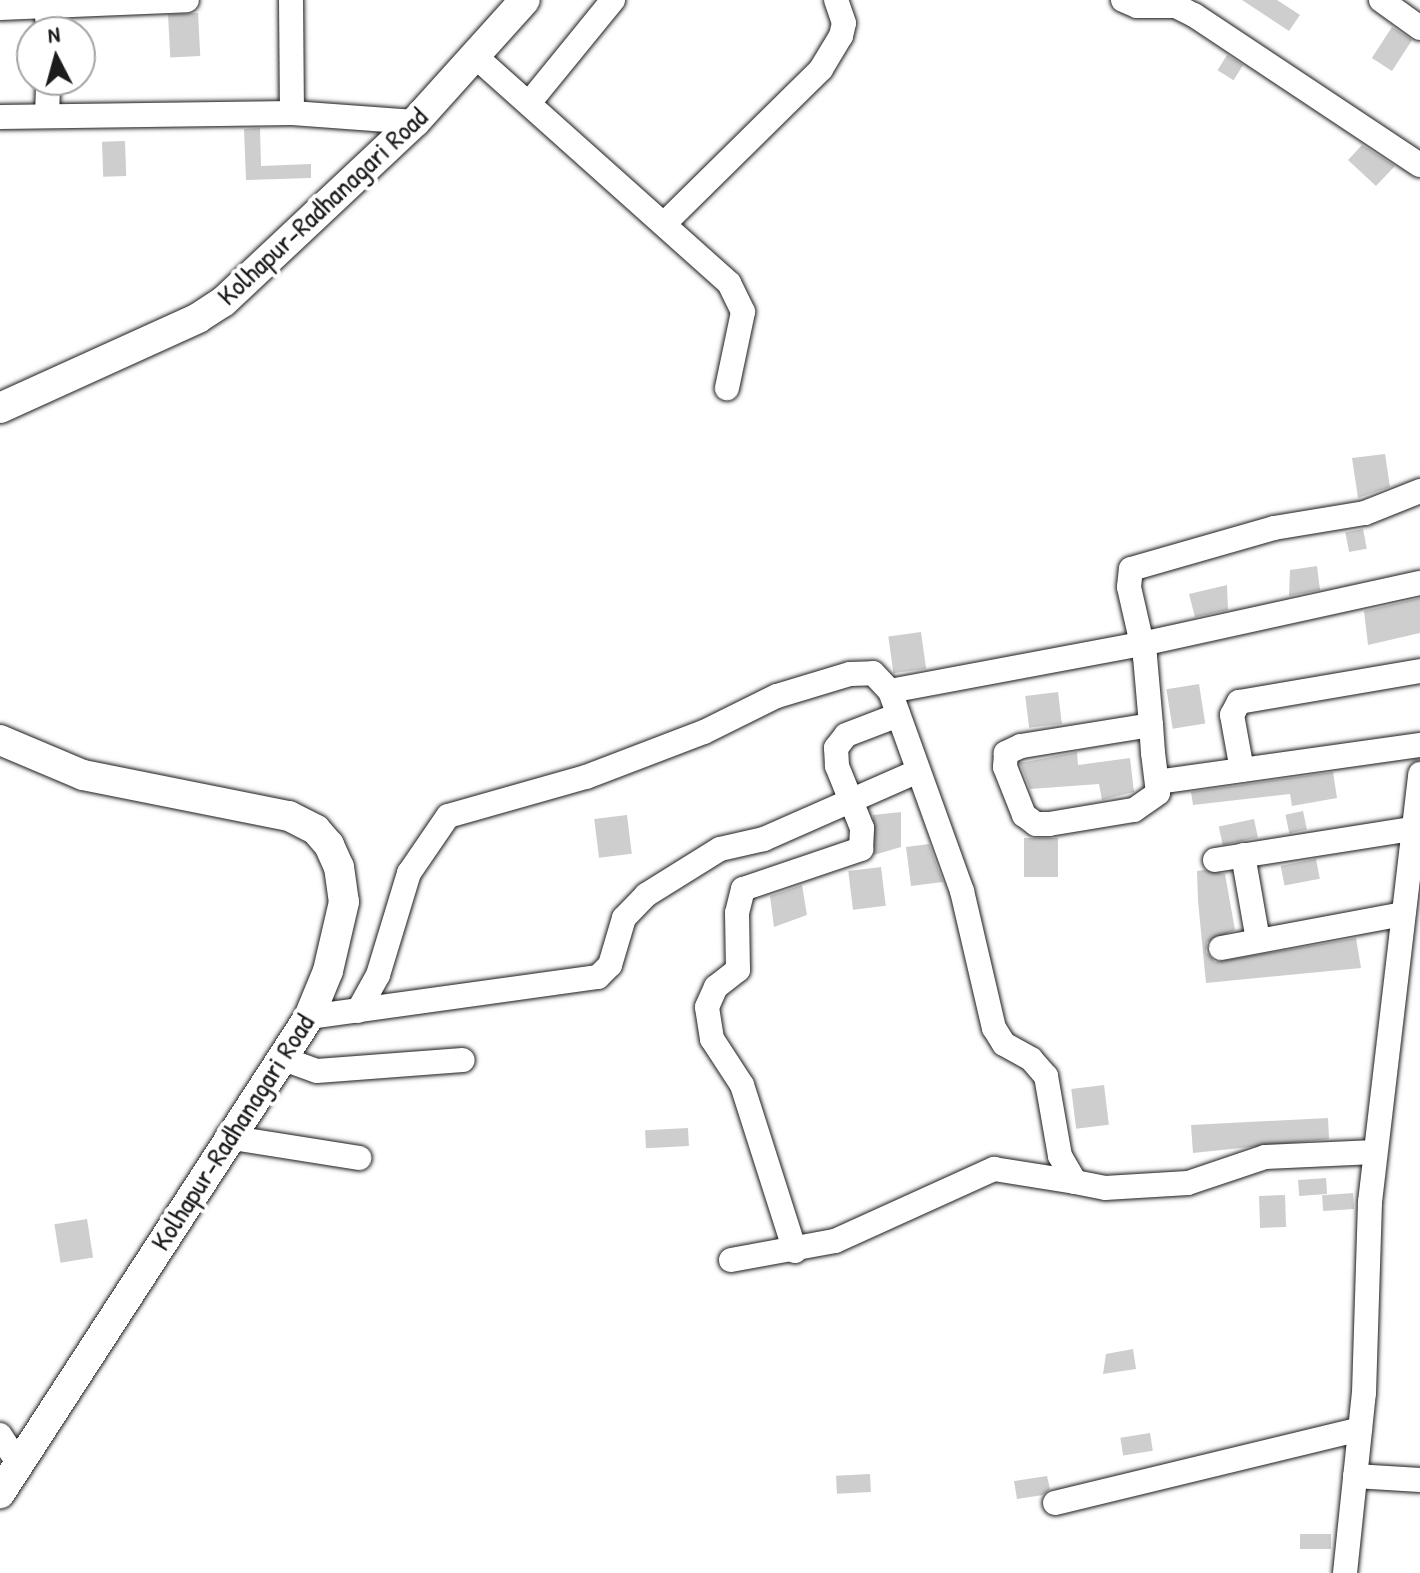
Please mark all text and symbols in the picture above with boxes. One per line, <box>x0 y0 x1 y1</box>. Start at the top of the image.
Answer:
north arrow <box>16 16 96 96</box>
text: N <box>46 19 61 50</box>
street label: Kolhapur-Radhanagari Road <box>210 100 434 312</box>
street label: Kolhapur-Radhanagari Road <box>143 1007 321 1257</box>

